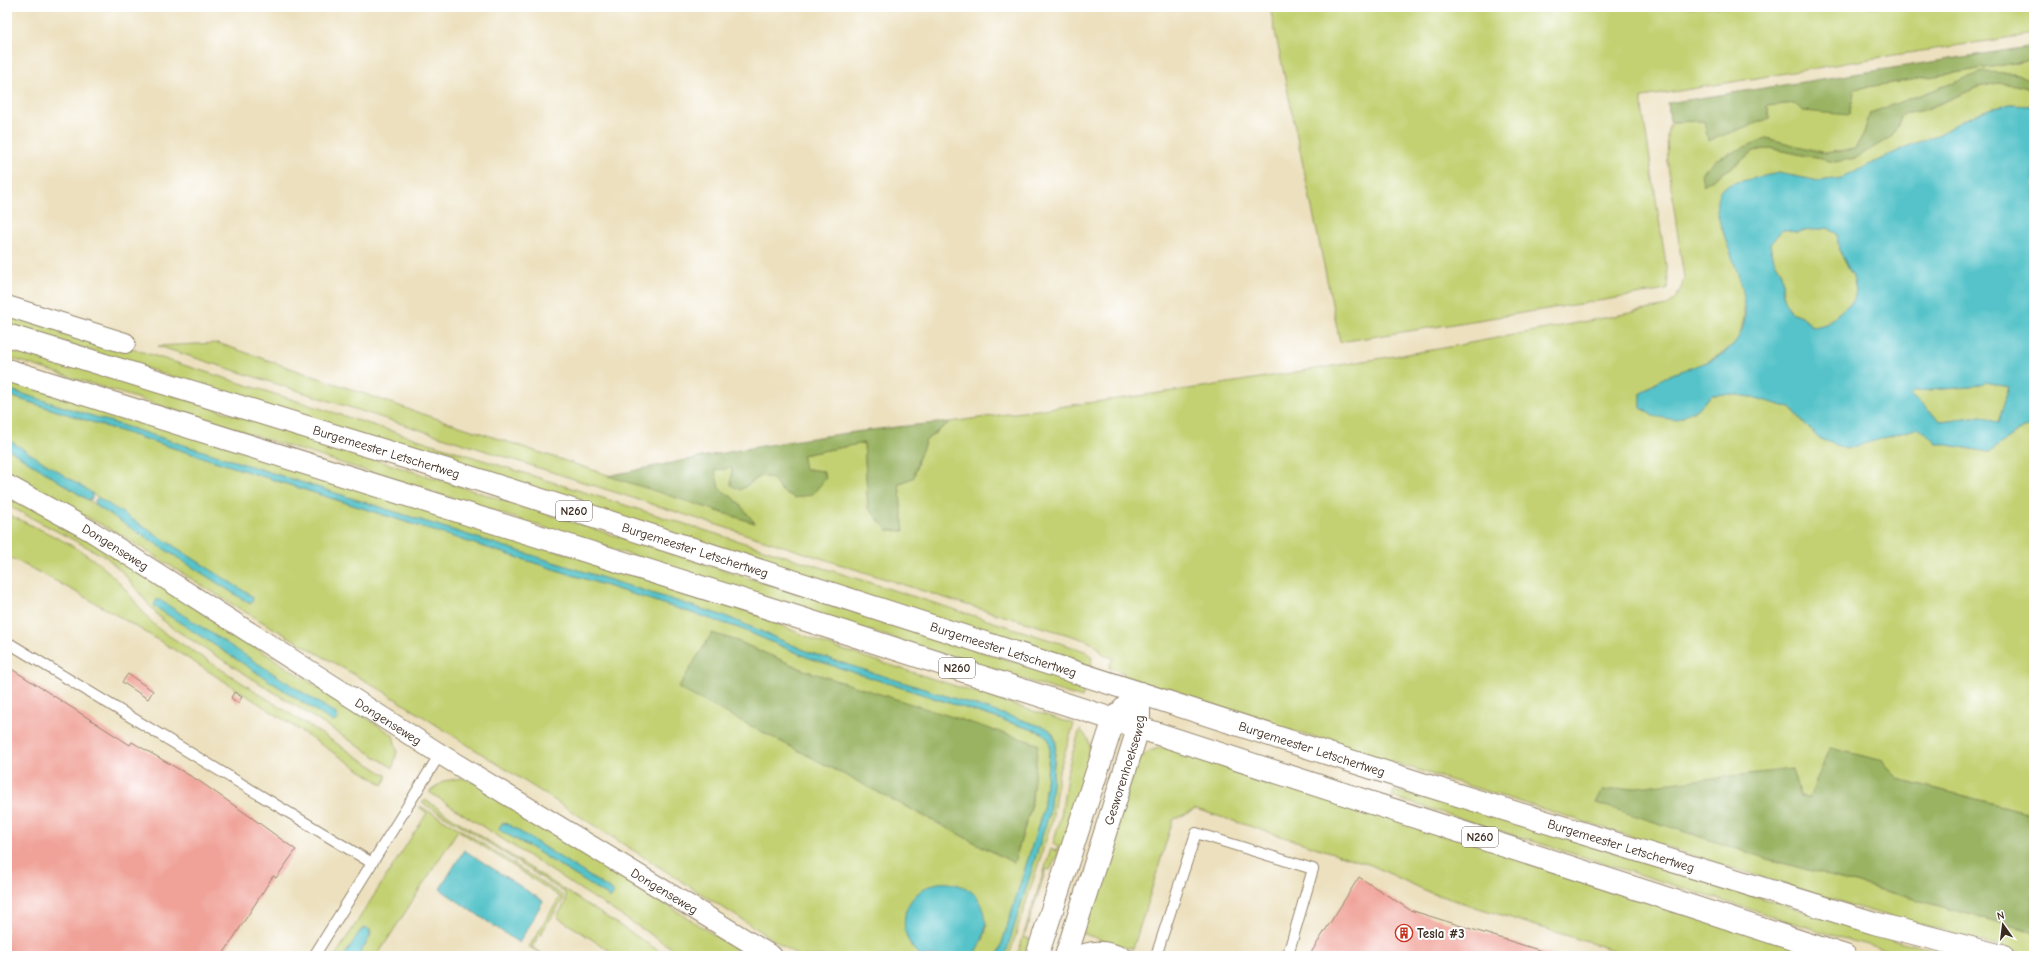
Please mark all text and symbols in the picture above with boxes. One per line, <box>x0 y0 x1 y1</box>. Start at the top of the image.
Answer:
street label: Burgemeester Letschertweg <box>311 422 462 482</box>
road number: N260 <box>556 501 592 521</box>
street label: Burgemeester Letschertweg <box>620 520 770 581</box>
street label: Dongenseweg <box>80 521 151 574</box>
street label: Burgemeester Letschertweg <box>928 619 1079 680</box>
road number: N260 <box>939 658 975 678</box>
street label: Dongenseweg <box>352 695 424 748</box>
street label: Gesworenhoekseweg <box>1101 715 1147 827</box>
street label: Burgemeester Letschertweg <box>1237 718 1387 780</box>
street label: Burgemeester Letschertweg <box>1546 816 1696 875</box>
road number: N260 <box>1462 827 1498 847</box>
street label: Dongenseweg <box>628 865 701 917</box>
north arrow <box>1983 905 2023 945</box>
text: N <box>1996 909 2006 923</box>
building icon: Tesla #3 <box>1394 923 1414 943</box>
place label: Tesla #3 <box>1417 926 1465 941</box>

